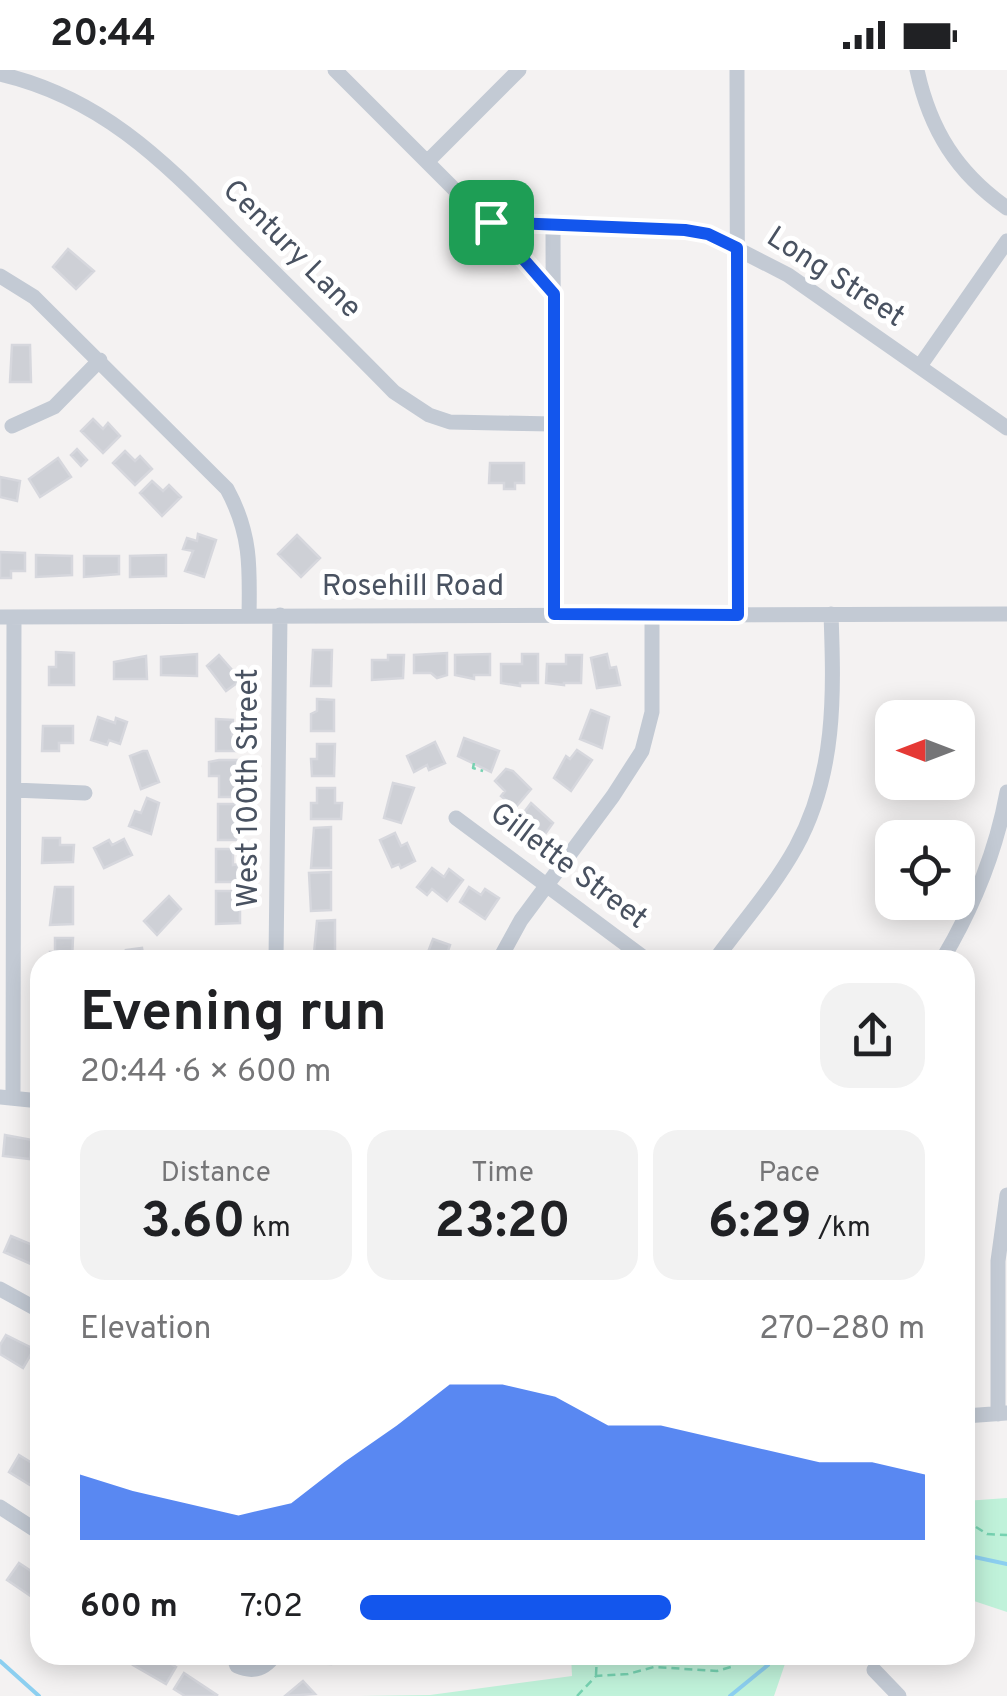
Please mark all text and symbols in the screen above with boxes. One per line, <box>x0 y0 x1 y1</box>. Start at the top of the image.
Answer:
text: 20:44 <box>50 11 156 60</box>
street label: Century Lane <box>214 173 368 327</box>
pin <box>449 180 534 265</box>
icon: arrive <box>464 195 519 250</box>
street label: Long Street <box>759 220 911 336</box>
street label: Rosehill Road <box>322 569 504 606</box>
street label: West 100th Street <box>231 668 268 908</box>
north arrow <box>875 700 975 800</box>
map controls <box>875 700 975 920</box>
street label: Gillette Street <box>482 796 654 938</box>
button: locate <box>875 820 975 920</box>
text: Evening run <box>80 980 387 1050</box>
button: share <box>820 983 925 1088</box>
text: 20:44 · 6 × 600 m <box>80 1053 331 1093</box>
text: Distance <box>161 1156 271 1192</box>
text: Time <box>471 1156 534 1192</box>
text: Pace <box>758 1156 820 1192</box>
text: 3.60 <box>141 1192 245 1255</box>
text: 23:20 <box>434 1192 571 1255</box>
text: 6:29 <box>708 1192 812 1255</box>
text: km <box>245 1211 291 1247</box>
text: /km <box>812 1211 871 1247</box>
text: Elevation <box>80 1310 212 1350</box>
text: 270–280 m <box>759 1310 925 1350</box>
text: 600 m <box>80 1588 178 1628</box>
text: 7:02 <box>240 1588 303 1628</box>

